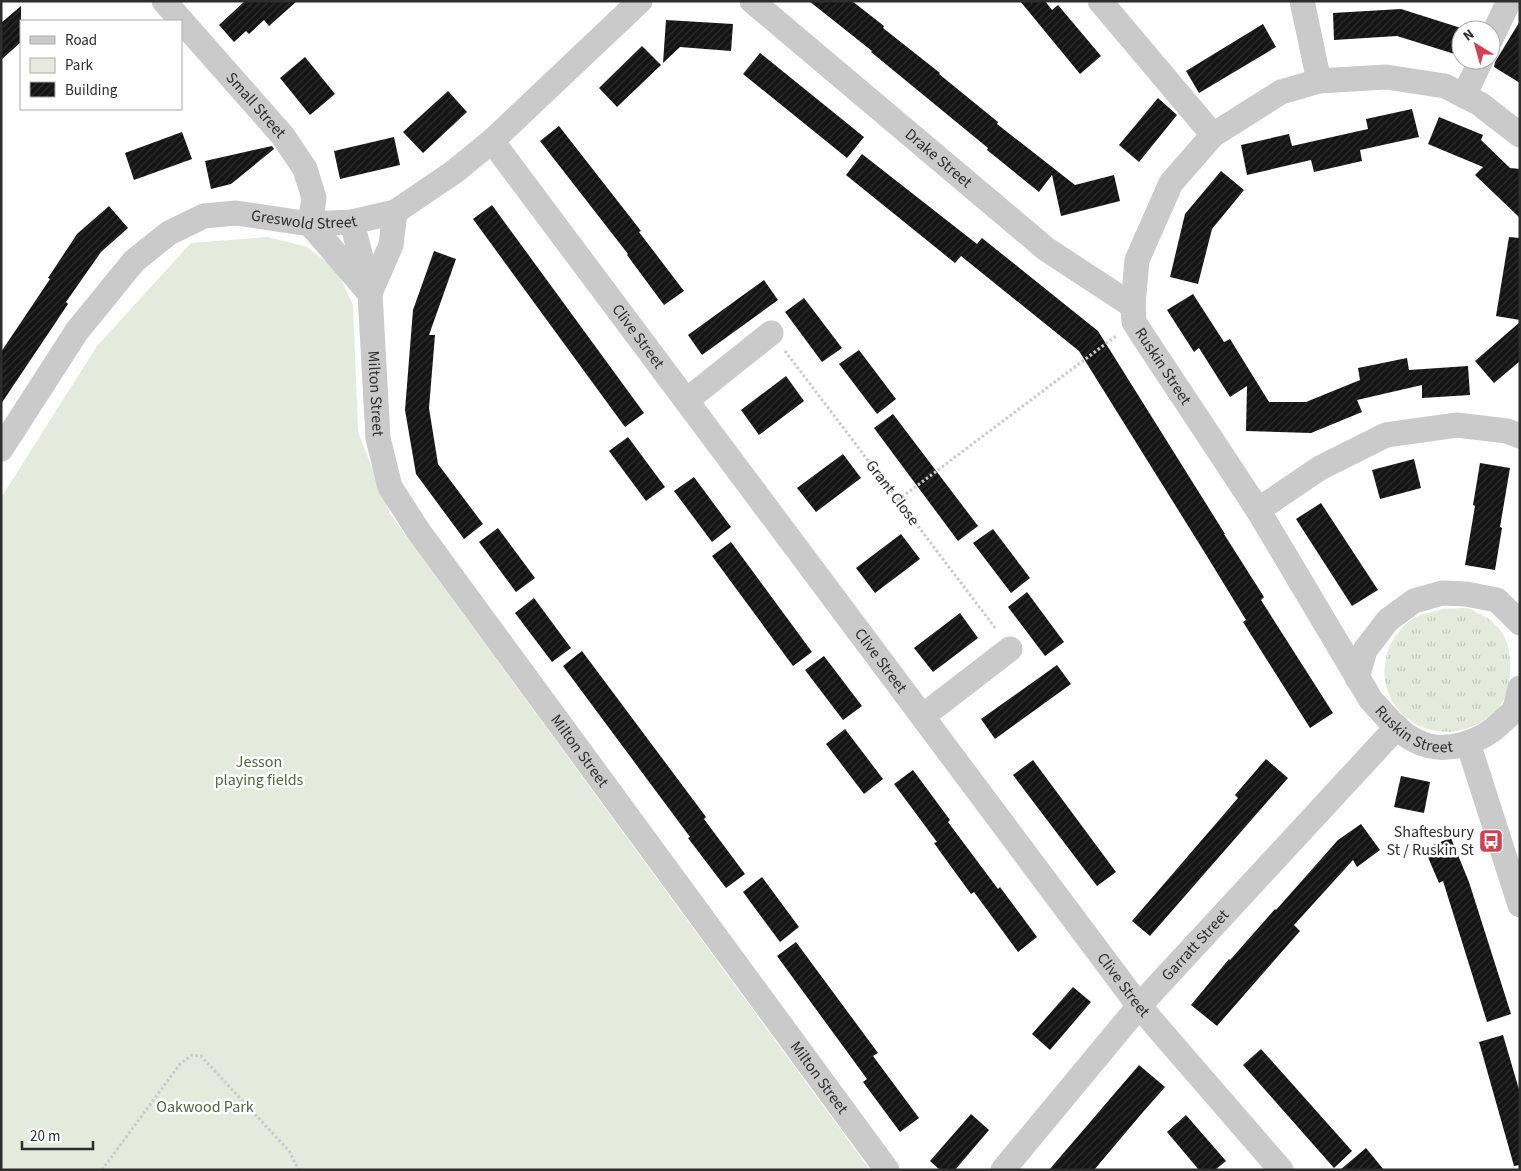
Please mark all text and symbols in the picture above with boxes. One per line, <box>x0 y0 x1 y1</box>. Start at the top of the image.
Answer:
legend <box>20 20 182 110</box>
north arrow <box>1451 20 1501 70</box>
text: N <box>1459 25 1479 46</box>
text: Road <box>65 30 97 51</box>
text: Park <box>65 55 94 76</box>
street label: Small Street <box>221 67 291 144</box>
text: Building <box>65 80 118 101</box>
street label: Drake Street <box>900 123 977 194</box>
street label: Greswold Street <box>250 204 360 235</box>
street label: Clive Street <box>607 299 670 374</box>
street label: Ruskin Street <box>1130 323 1197 410</box>
street label: Milton Street <box>362 350 389 438</box>
street label: Grant Close <box>861 455 925 530</box>
street label: Clive Street <box>849 624 913 698</box>
street label: Ruskin Street <box>1370 700 1455 758</box>
street label: Milton Street <box>545 710 614 792</box>
park label: Jesson playing fields <box>215 751 304 791</box>
place label: Shaftesbury St / Ruskin St <box>1387 821 1475 861</box>
bus stop icon: Shaftesbury St / Ruskin St <box>1478 828 1504 854</box>
street label: Garratt Street <box>1157 904 1234 986</box>
street label: Clive Street <box>1092 948 1155 1023</box>
street label: Milton Street <box>785 1036 854 1119</box>
park label: Oakwood Park <box>156 1096 254 1118</box>
scale bar <box>22 1118 94 1150</box>
text: 20 m <box>30 1126 60 1147</box>

